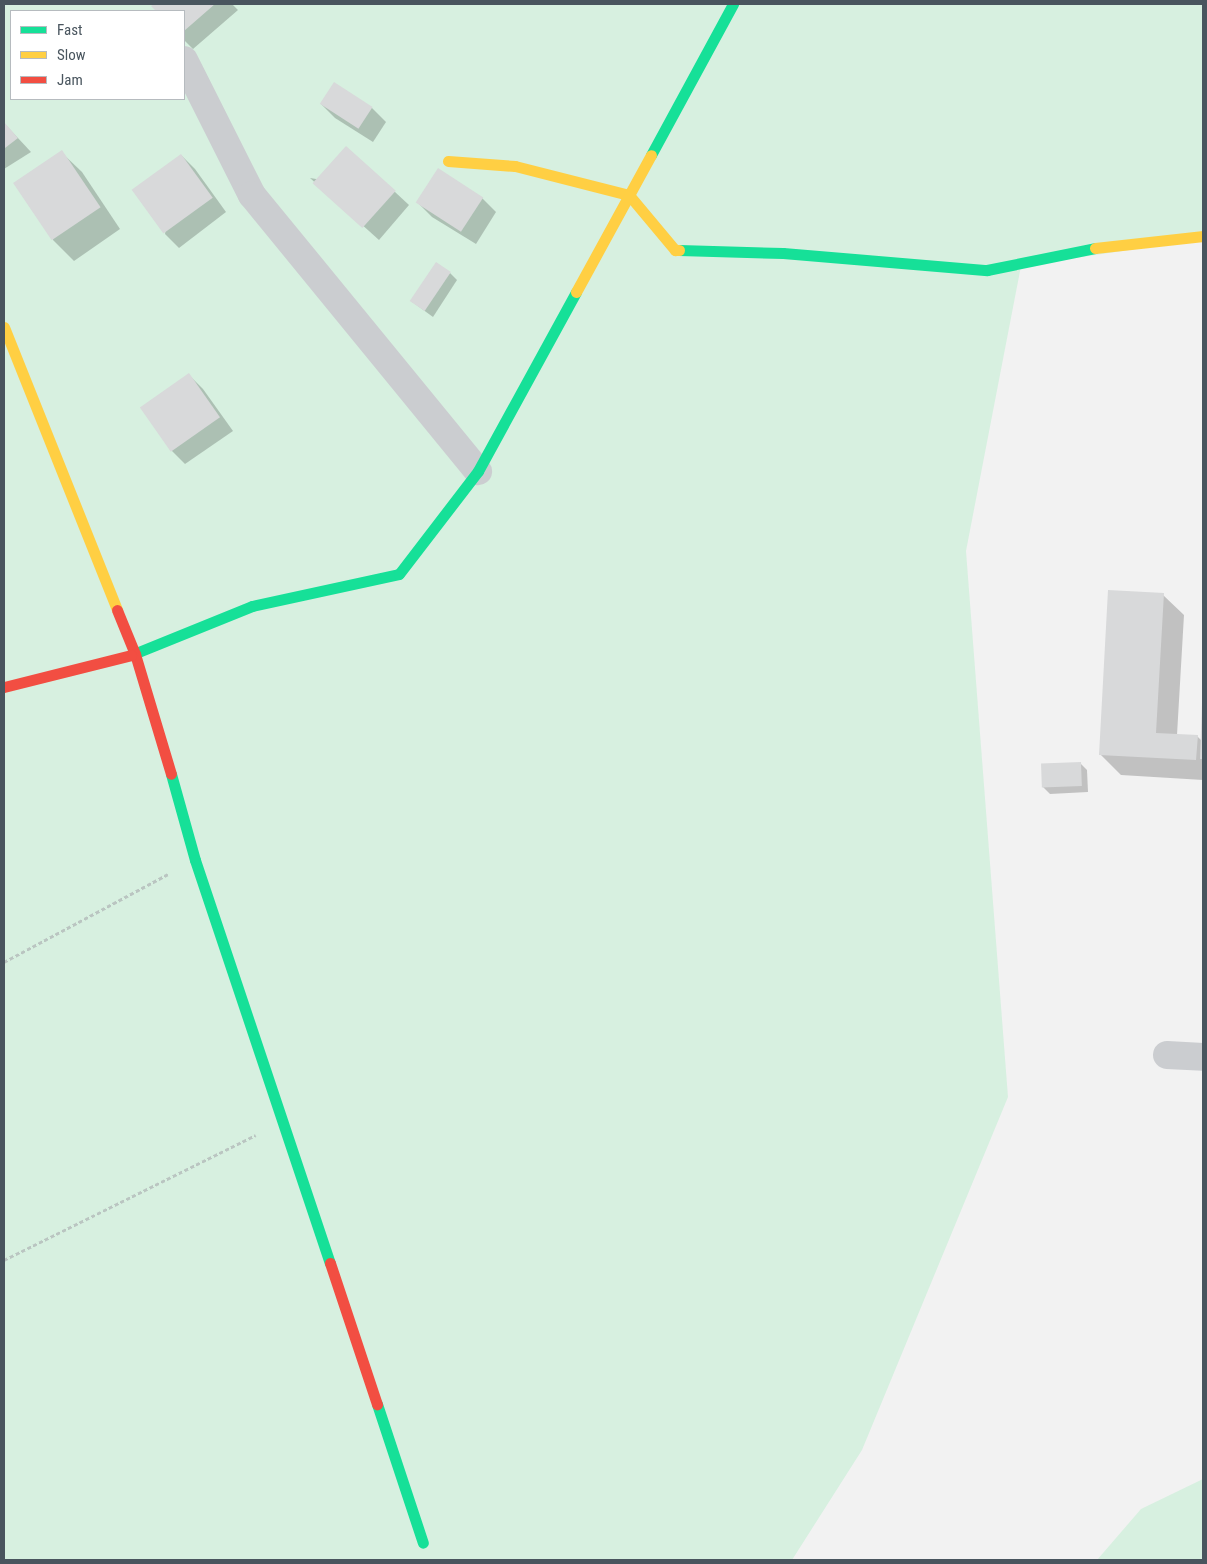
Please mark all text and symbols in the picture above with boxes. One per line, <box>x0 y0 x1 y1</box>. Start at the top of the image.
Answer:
legend <box>10 10 185 100</box>
text: Fast <box>57 21 82 39</box>
text: Slow <box>57 46 86 64</box>
text: Jam <box>57 71 83 89</box>

